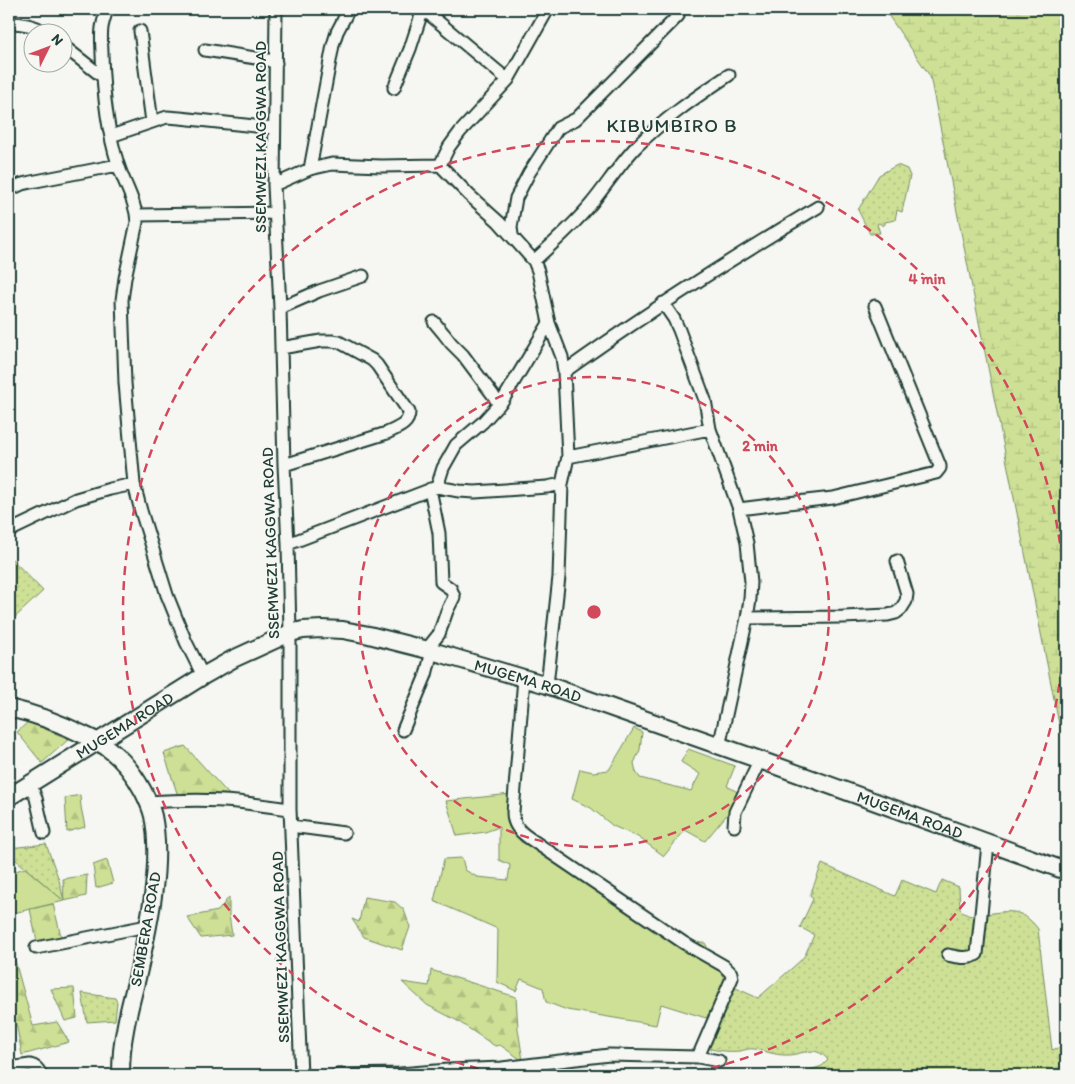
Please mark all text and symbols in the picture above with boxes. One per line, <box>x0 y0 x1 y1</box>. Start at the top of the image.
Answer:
north arrow <box>22 22 72 72</box>
text: N <box>48 30 67 49</box>
street label: SSEMWEZI KAGGWA ROAD <box>251 41 270 233</box>
district label: KIBUMBIRO B <box>606 114 738 137</box>
text: 4 min <box>909 270 946 288</box>
text: 2 min <box>742 437 779 455</box>
street label: SSEMWEZI KAGGWA ROAD <box>258 447 283 639</box>
centre of rings <box>585 603 603 621</box>
street label: MUGEMA ROAD <box>472 655 584 706</box>
street label: MUGEMA ROAD <box>72 688 177 763</box>
street label: MUGEMA ROAD <box>854 787 965 843</box>
street label: SSEMWEZI KAGGWA ROAD <box>268 851 293 1043</box>
street label: SEMBERA ROAD <box>126 870 165 988</box>

